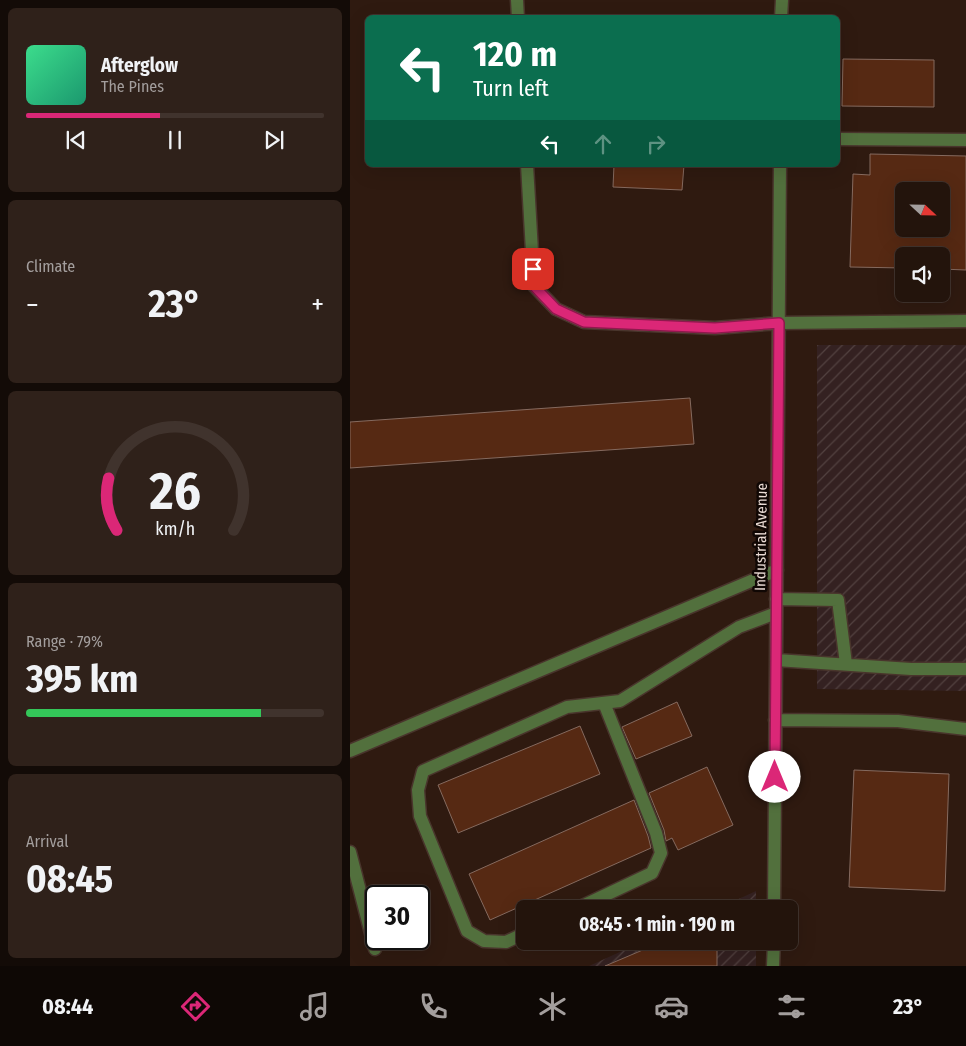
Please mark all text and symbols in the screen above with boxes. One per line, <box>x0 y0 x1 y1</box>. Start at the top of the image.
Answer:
text: 120 m <box>473 33 557 75</box>
icon: left <box>390 35 455 100</box>
text: Afterglow <box>101 54 178 77</box>
text: Turn left <box>473 75 549 102</box>
text: The Pines <box>101 77 164 96</box>
icon: previous <box>62 126 90 154</box>
icon: pause <box>161 126 189 154</box>
icon: next <box>260 126 288 154</box>
icon: left <box>536 130 564 158</box>
icon: ahead <box>589 130 617 158</box>
icon: right <box>642 130 670 158</box>
north arrow <box>895 182 950 238</box>
map controls <box>895 182 950 302</box>
button: sound <box>895 247 950 302</box>
pin <box>512 248 554 290</box>
icon: arrive <box>519 255 547 283</box>
text: Climate <box>26 257 75 276</box>
text: 23° <box>148 281 202 327</box>
text: − <box>26 288 39 321</box>
text: + <box>311 288 324 321</box>
text: 26 <box>148 460 201 523</box>
street label: Industrial Avenue <box>751 483 771 591</box>
text: km/h <box>155 518 195 540</box>
text: Range · 79% <box>26 632 103 651</box>
text: 395 km <box>26 656 138 702</box>
position arrow <box>748 750 800 802</box>
text: Arrival <box>26 832 68 851</box>
text: 08:45 <box>26 856 113 902</box>
speed limit sign: 30 <box>365 885 430 950</box>
text: 08:45 · 1 min · 190 m <box>579 913 735 936</box>
icon: directions <box>178 989 213 1024</box>
icon: music <box>297 989 332 1024</box>
icon: phone <box>416 989 451 1024</box>
icon: climate <box>535 989 570 1024</box>
icon: car <box>654 989 689 1024</box>
icon: filters <box>774 989 809 1024</box>
text: 08:44 <box>42 993 93 1020</box>
text: 23° <box>893 993 924 1020</box>

